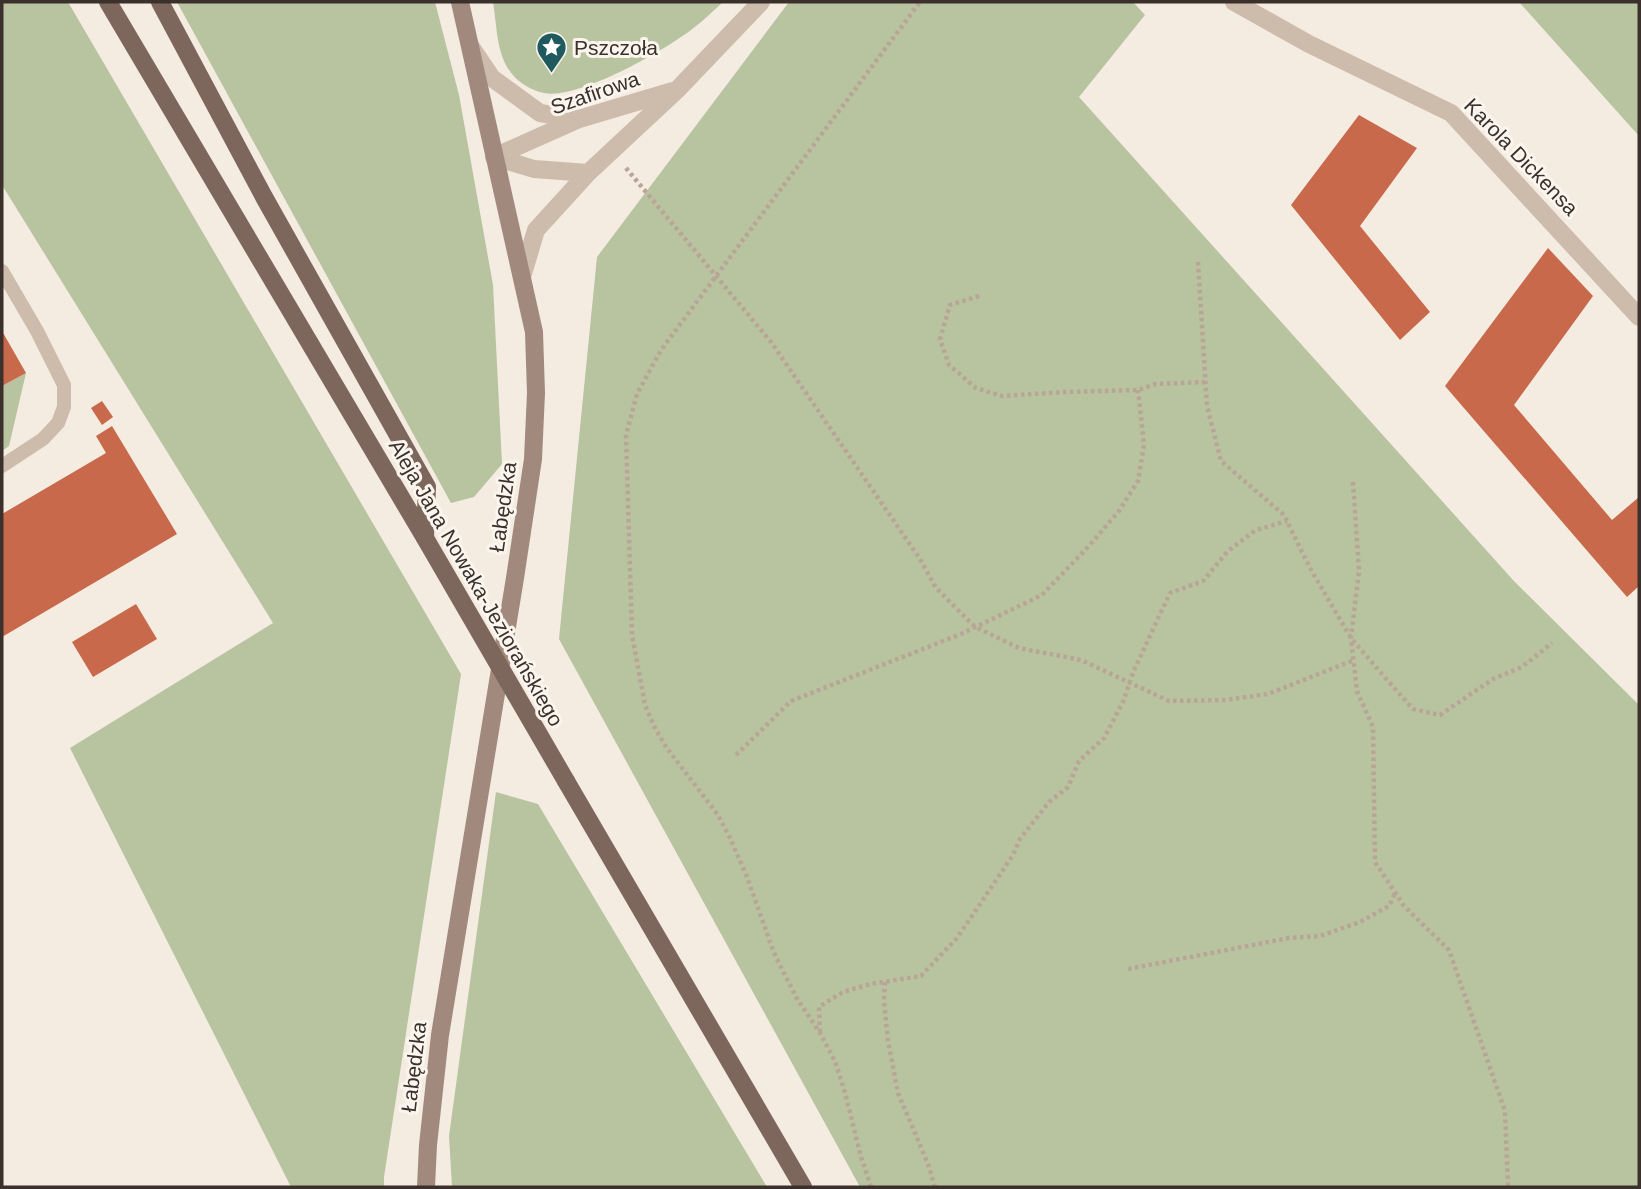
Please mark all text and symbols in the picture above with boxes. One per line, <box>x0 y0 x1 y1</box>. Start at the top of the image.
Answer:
place icon: Pszczoła <box>534 31 568 75</box>
place label: Pszczoła <box>574 36 658 59</box>
street label: Szafirowa <box>548 67 642 118</box>
street label: Karola Dickensa <box>1460 94 1583 220</box>
street label: Aleja Jana Nowaka-Jeziorańskiego <box>385 435 568 730</box>
street label: Łabędzka <box>485 460 520 554</box>
street label: Łabędzka <box>397 1020 431 1114</box>

